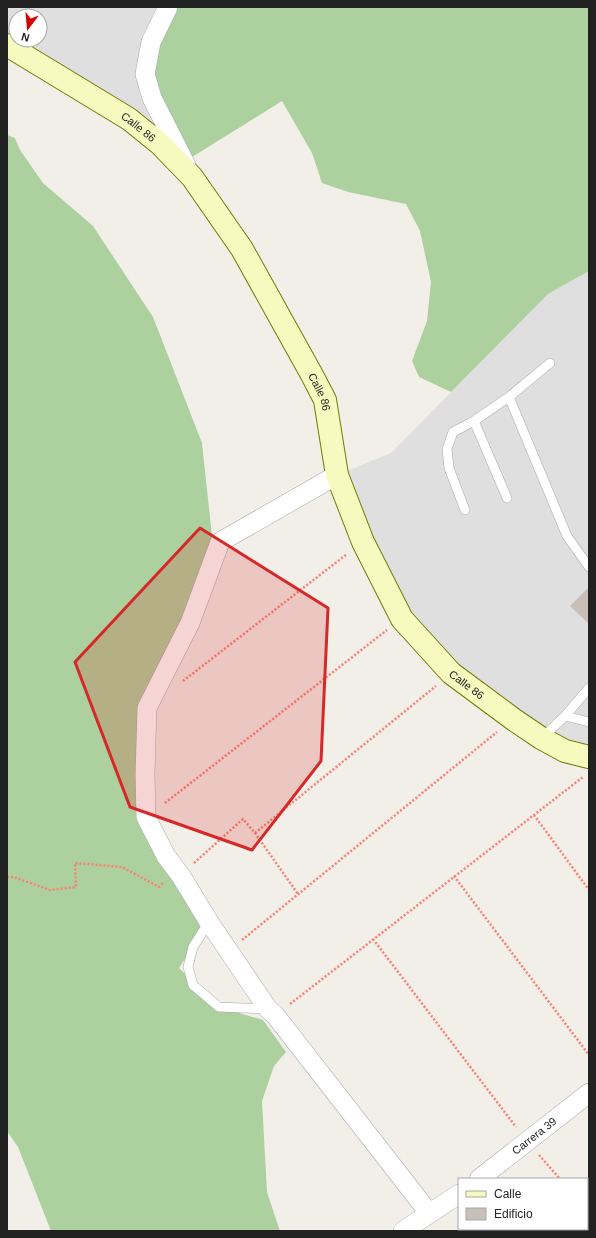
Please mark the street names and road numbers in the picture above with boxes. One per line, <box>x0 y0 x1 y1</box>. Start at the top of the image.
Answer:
street label: Calle 86 <box>119 110 158 144</box>
street label: Calle 86 <box>306 371 333 412</box>
street label: Calle 86 <box>447 668 486 701</box>
street label: Carrera 39 <box>510 1115 559 1157</box>

